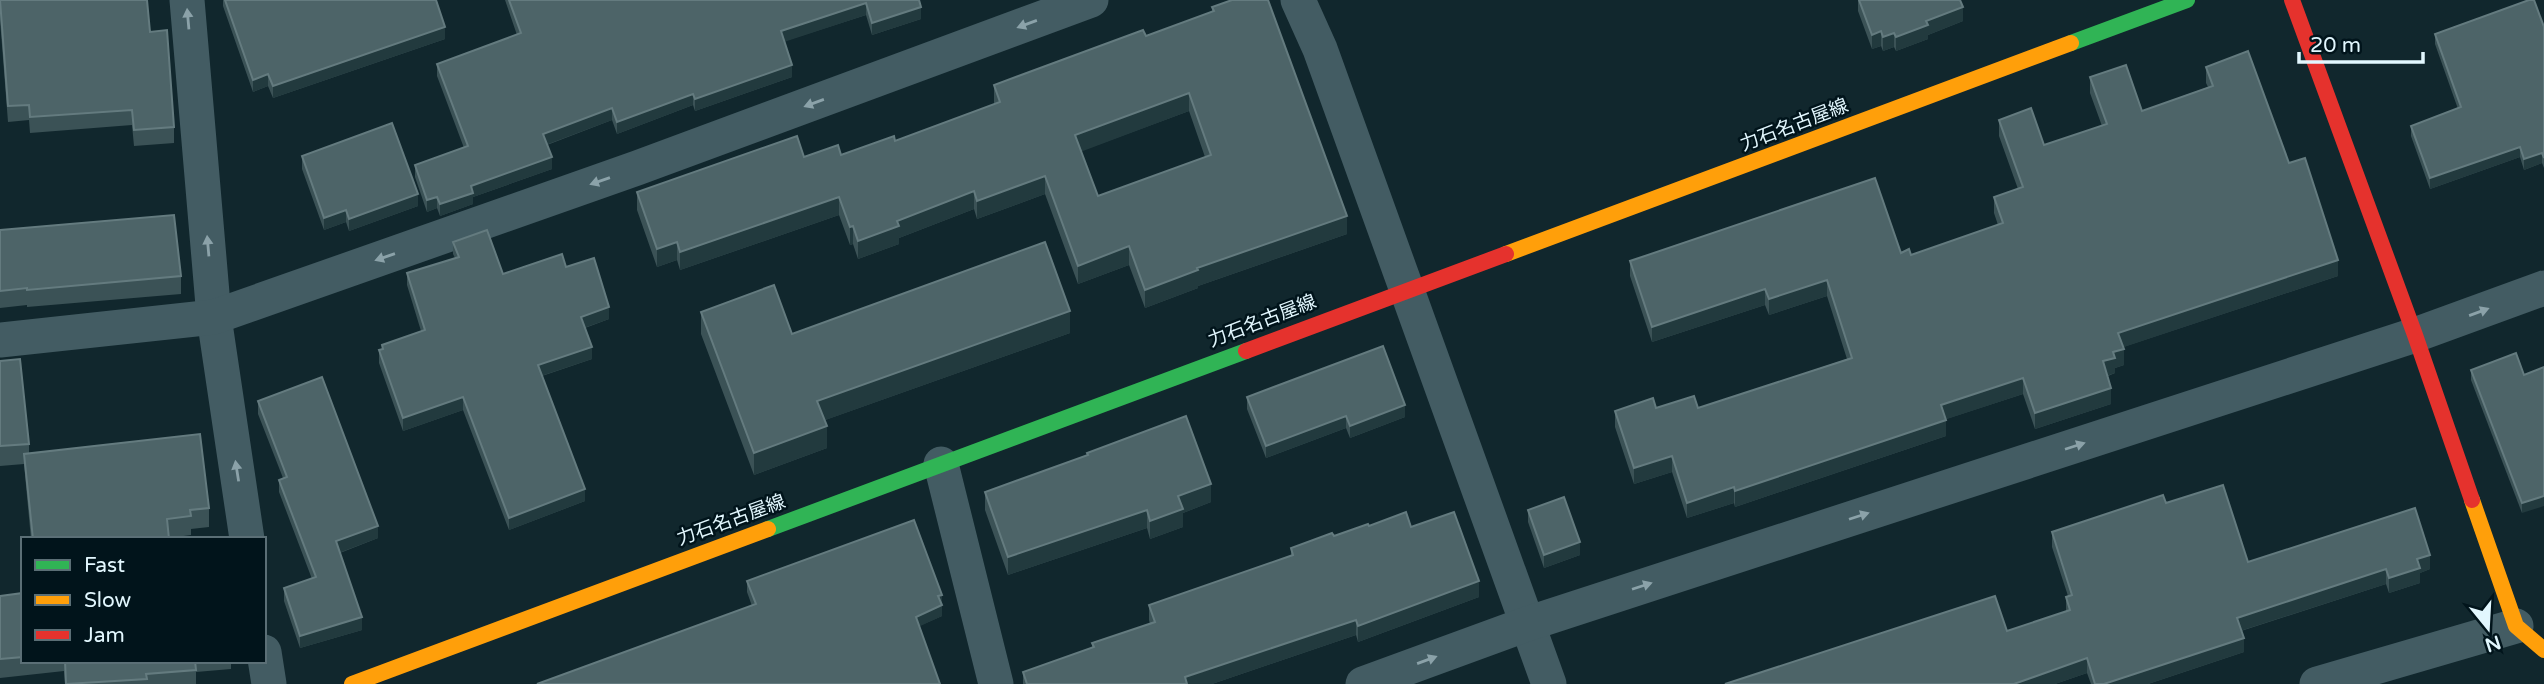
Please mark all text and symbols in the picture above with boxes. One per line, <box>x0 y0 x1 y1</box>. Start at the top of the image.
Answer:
one-way arrow <box>182 8 193 30</box>
one-way arrow <box>1016 18 1037 29</box>
scale bar <box>2299 21 2423 65</box>
text: 20 m <box>2310 33 2361 58</box>
street label: 力石名古屋線 <box>1737 94 1851 156</box>
one-way arrow <box>803 98 824 109</box>
one-way arrow <box>589 176 610 187</box>
one-way arrow <box>202 235 213 257</box>
one-way arrow <box>375 251 396 262</box>
street label: 力石名古屋線 <box>1205 290 1319 352</box>
one-way arrow <box>2469 306 2490 317</box>
one-way arrow <box>2065 440 2086 451</box>
one-way arrow <box>231 460 242 482</box>
street label: 力石名古屋線 <box>674 490 788 550</box>
one-way arrow <box>1848 510 1869 521</box>
legend <box>21 537 266 663</box>
text: Fast <box>84 553 125 578</box>
one-way arrow <box>1632 581 1653 591</box>
text: Slow <box>84 588 132 613</box>
north arrow <box>2453 593 2523 663</box>
text: Jam <box>84 623 125 648</box>
text: N <box>2482 630 2504 656</box>
one-way arrow <box>1417 655 1438 666</box>

